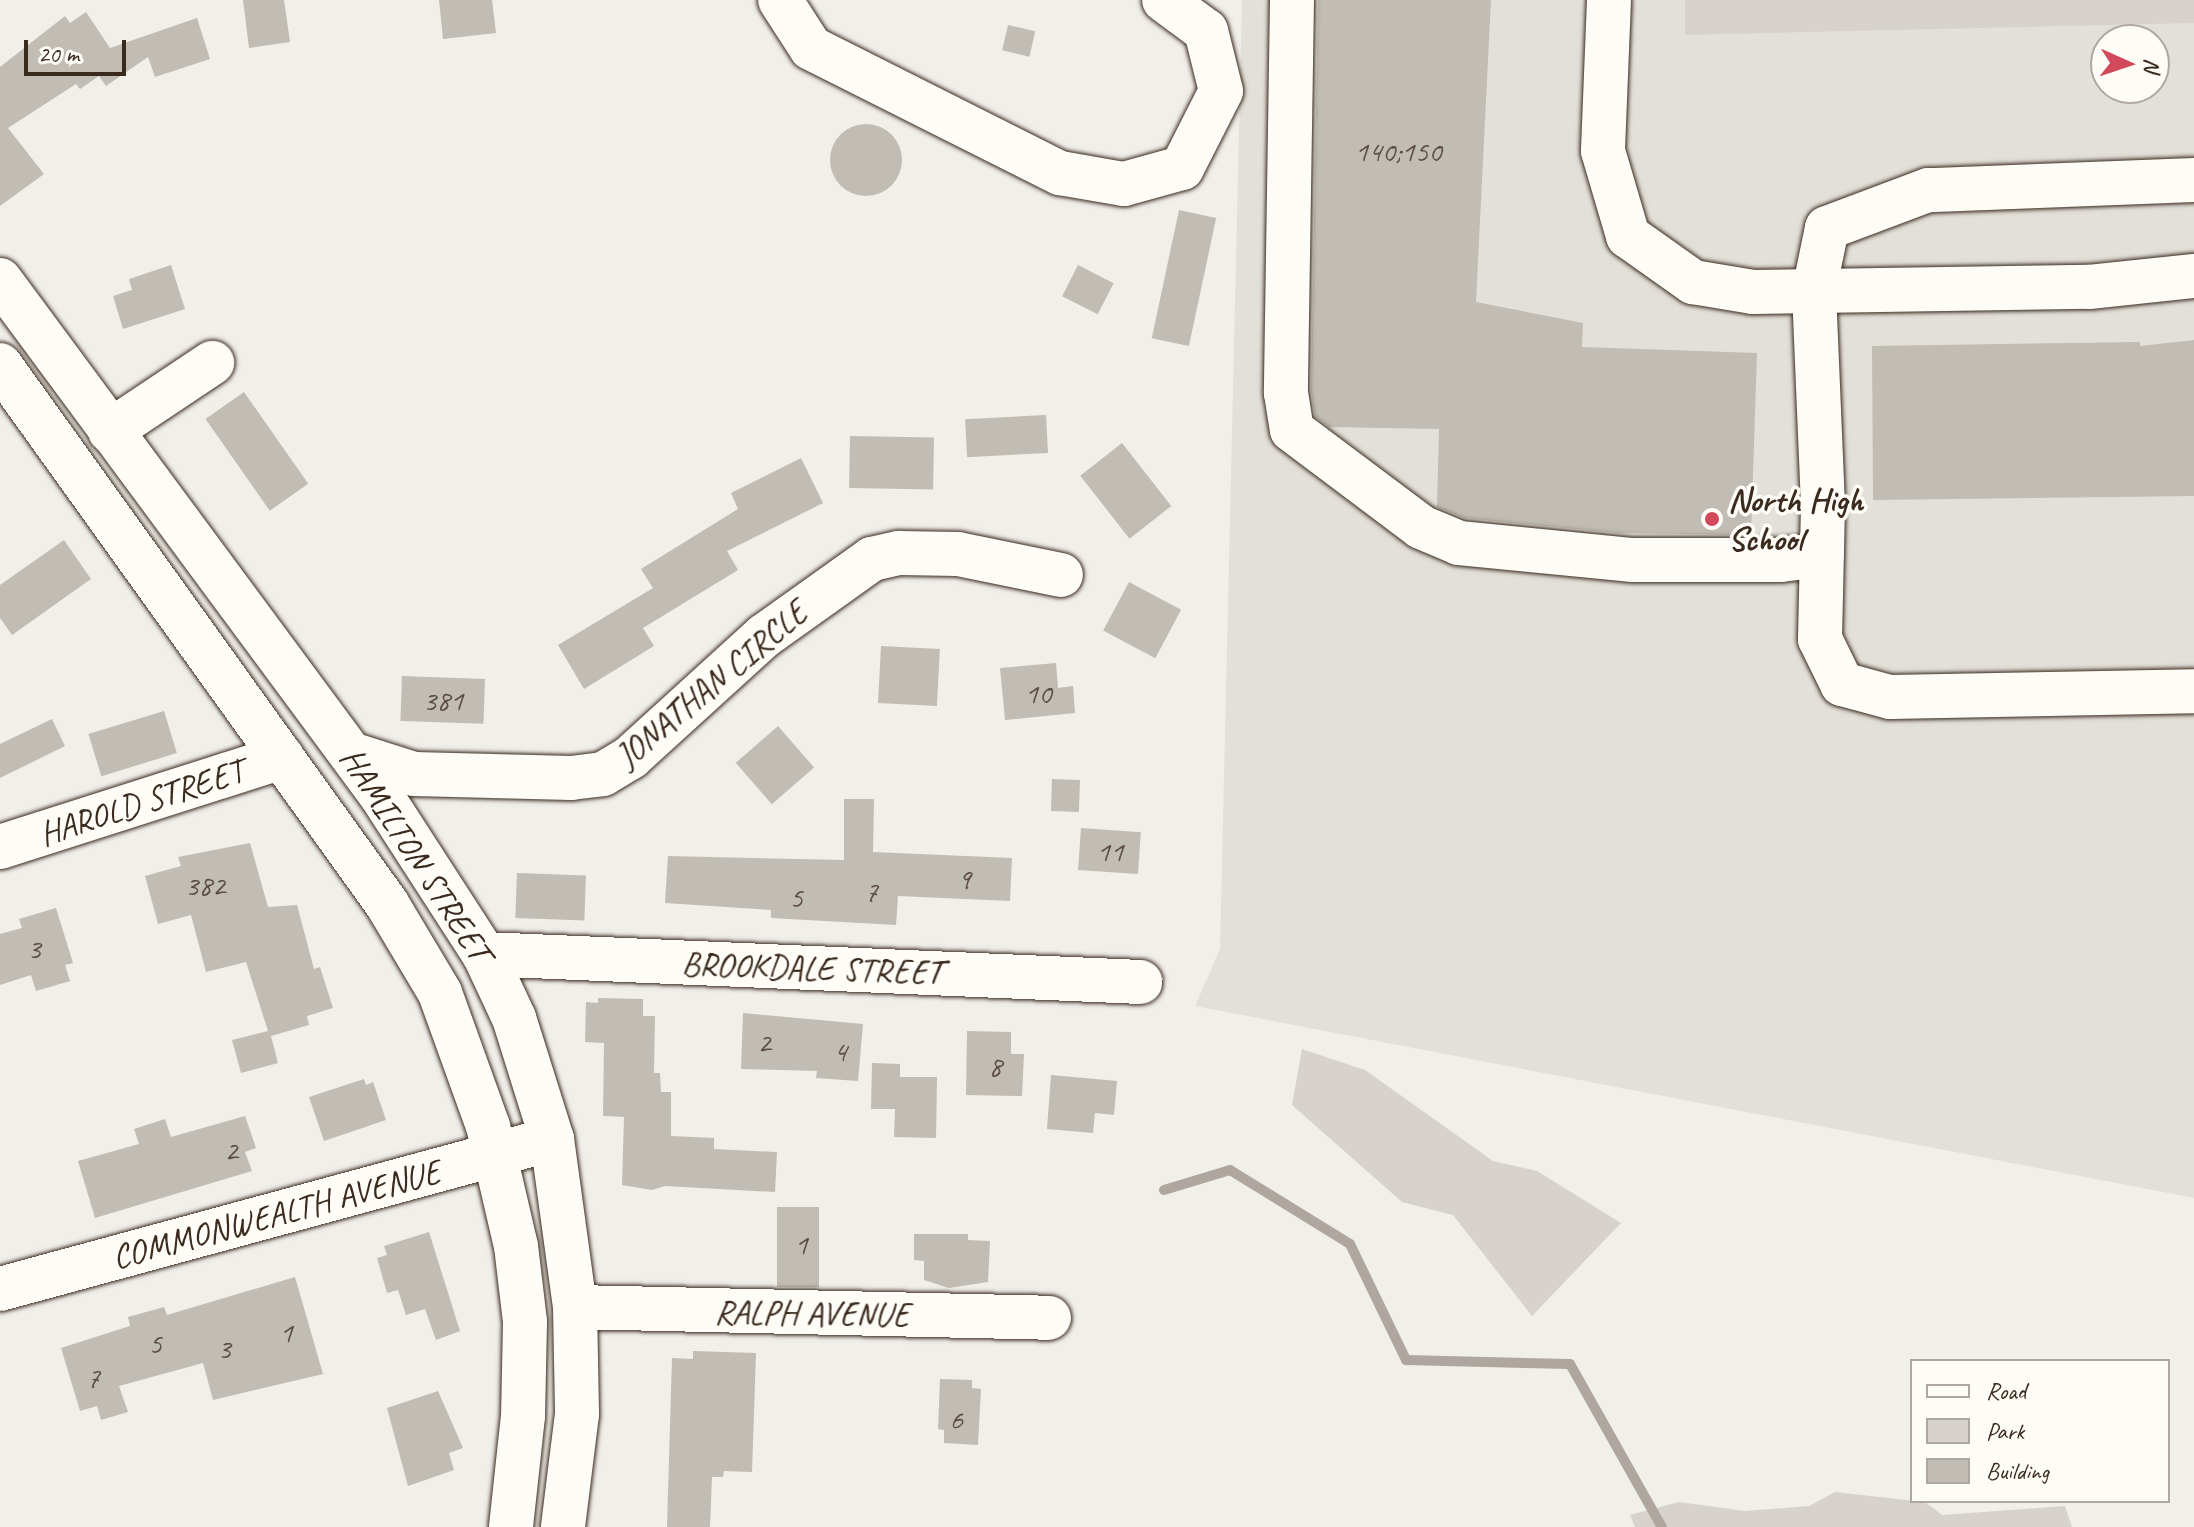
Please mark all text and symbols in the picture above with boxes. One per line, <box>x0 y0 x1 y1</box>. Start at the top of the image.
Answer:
scale bar <box>28 24 130 74</box>
north arrow <box>2090 24 2170 104</box>
text: 20 m <box>38 39 79 69</box>
text: N <box>2138 58 2166 73</box>
house number: 140;150 <box>1355 133 1441 169</box>
place label: North High School <box>1728 479 1863 558</box>
marker: North High School <box>1703 510 1721 528</box>
street label: JONATHAN CIRCLE <box>607 592 815 776</box>
house number: 10 <box>1025 675 1051 711</box>
house number: 381 <box>423 682 463 718</box>
street label: HAMILTON STREET <box>332 740 500 968</box>
street label: HAROLD STREET <box>34 750 248 854</box>
house number: 11 <box>1097 833 1123 869</box>
house number: 9 <box>957 861 971 897</box>
house number: 382 <box>185 867 225 903</box>
house number: 7 <box>864 873 878 909</box>
house number: 5 <box>789 879 803 915</box>
house number: 3 <box>27 930 41 966</box>
street label: BROOKDALE STREET <box>681 943 943 993</box>
house number: 2 <box>757 1024 771 1060</box>
house number: 4 <box>833 1033 847 1069</box>
house number: 8 <box>988 1048 1002 1084</box>
house number: 2 <box>224 1132 238 1168</box>
street label: COMMONWEALTH AVENUE <box>109 1151 443 1277</box>
house number: 1 <box>794 1226 808 1262</box>
street label: RALPH AVENUE <box>714 1291 910 1335</box>
house number: 1 <box>279 1314 293 1350</box>
house number: 5 <box>148 1325 162 1361</box>
house number: 3 <box>217 1330 231 1366</box>
house number: 7 <box>86 1359 100 1395</box>
legend <box>1910 1359 2170 1503</box>
text: Road <box>1986 1376 2026 1406</box>
house number: 6 <box>949 1401 963 1437</box>
text: Park <box>1986 1416 2024 1446</box>
text: Building <box>1986 1456 2049 1486</box>

